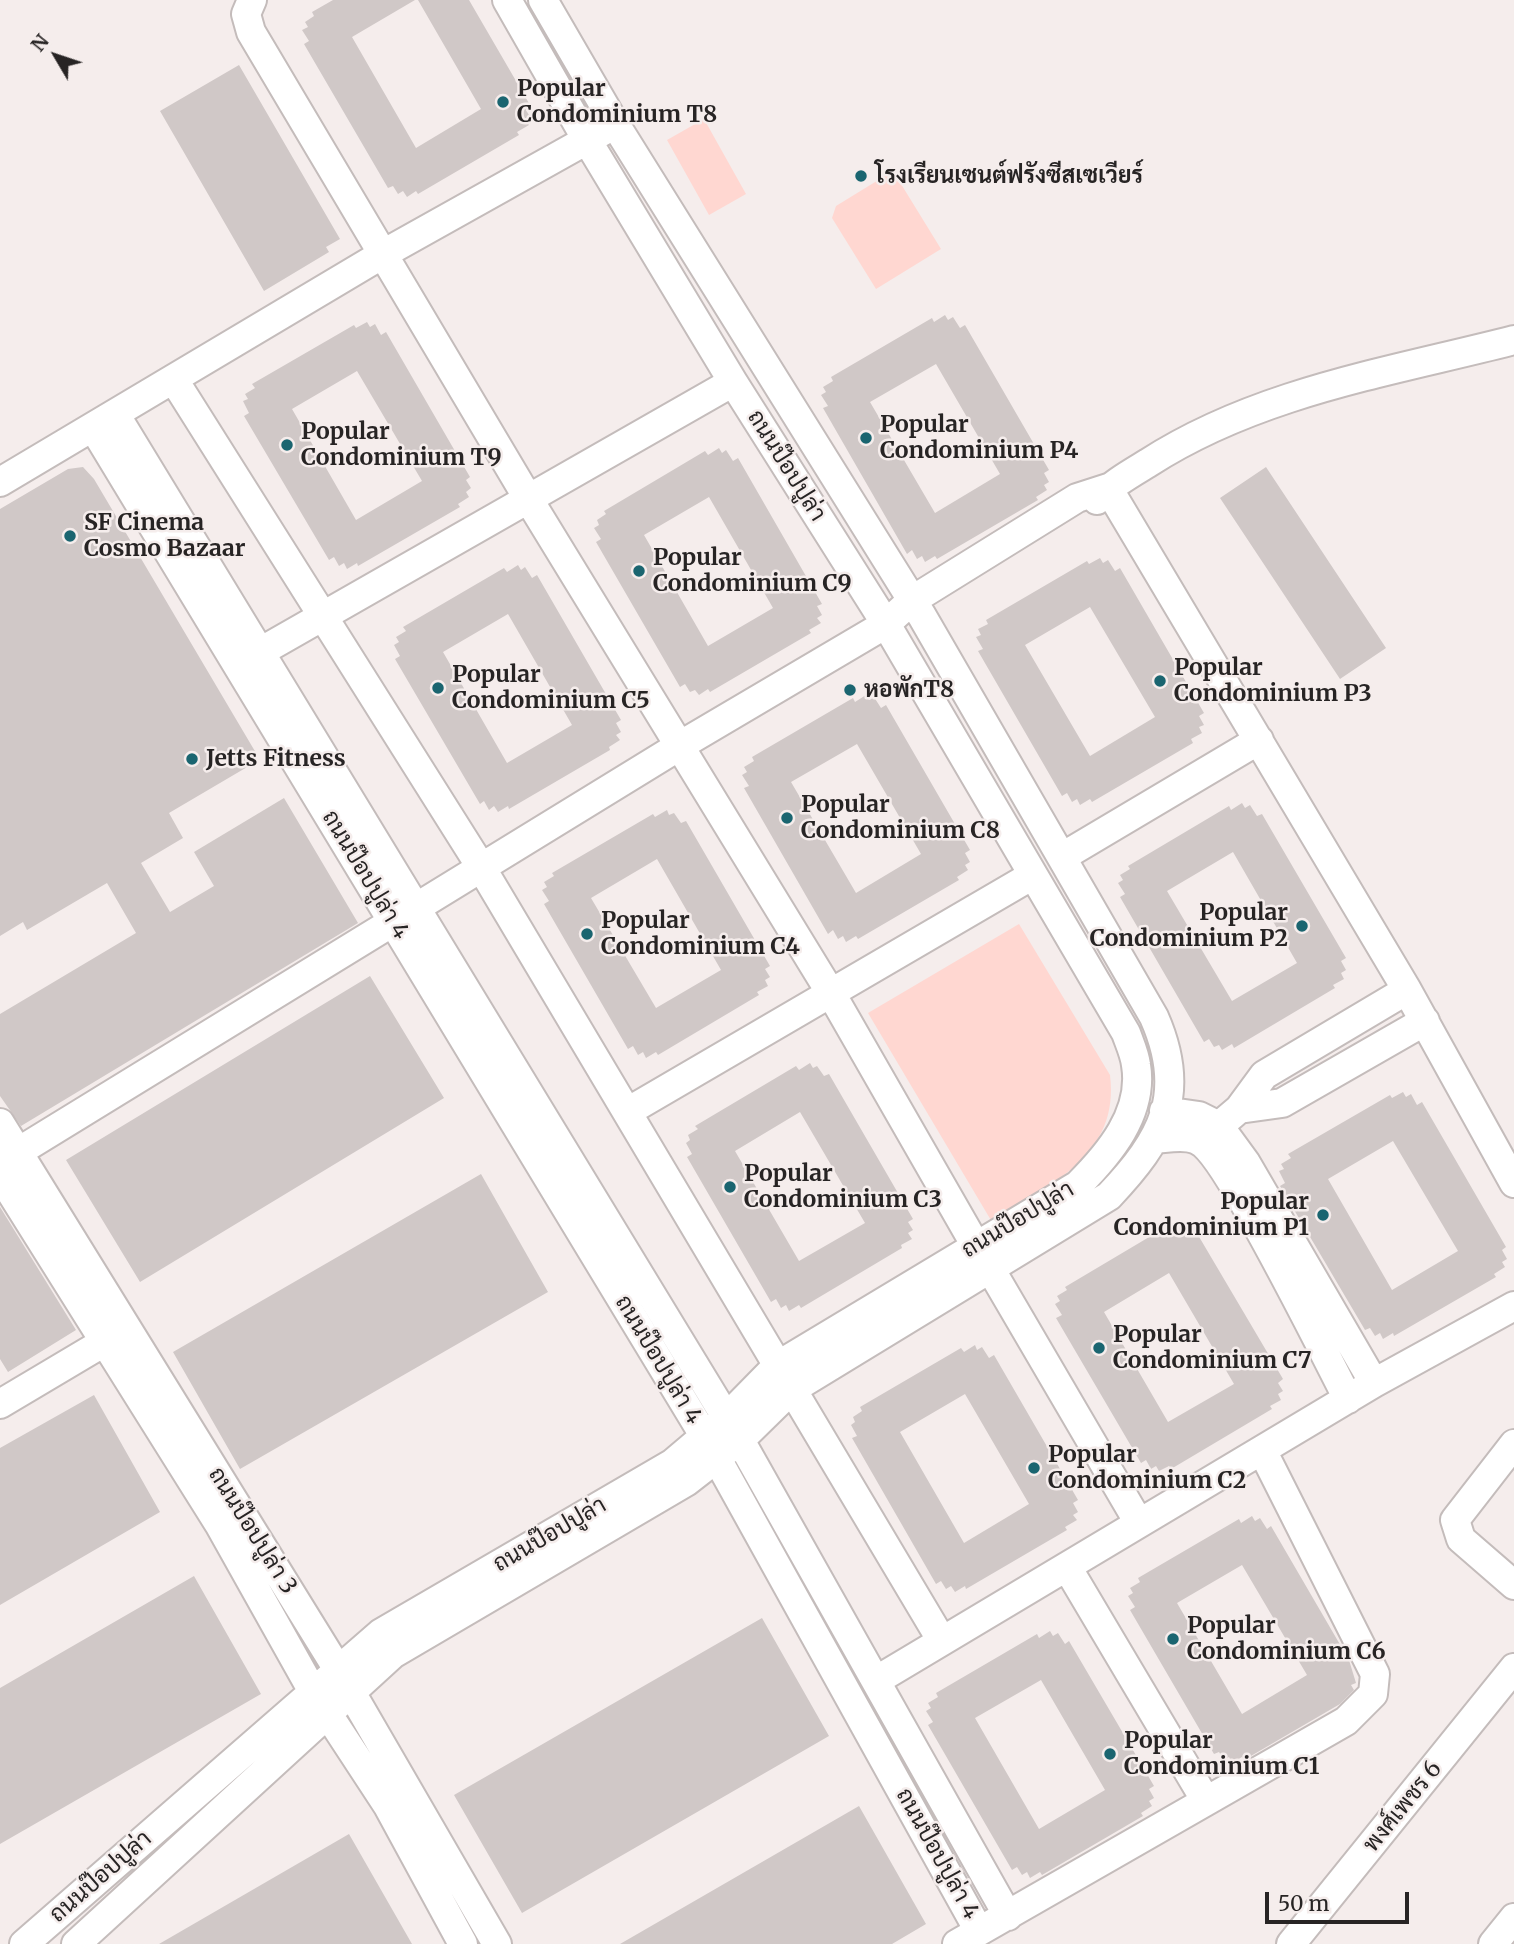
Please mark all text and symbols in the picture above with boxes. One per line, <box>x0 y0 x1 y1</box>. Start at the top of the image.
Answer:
north arrow <box>21 21 91 91</box>
text: N <box>26 29 54 56</box>
place label: Popular Condominium T8 <box>517 75 717 129</box>
marker: Popular Condominium T8 <box>495 94 511 110</box>
place label: โรงเรียนเซนต์ฟรังซีสเซเวียร์ <box>875 162 1143 190</box>
marker: โรงเรียนเซนต์ฟรังซีสเซเวียร์ <box>853 168 869 184</box>
street label: ถนนป๊อปปูล่า <box>741 405 831 527</box>
place label: Popular Condominium P4 <box>880 411 1078 465</box>
place label: Popular Condominium T9 <box>301 418 502 472</box>
marker: Popular Condominium P4 <box>858 430 874 446</box>
marker: Popular Condominium T9 <box>279 437 295 453</box>
place label: SF Cinema Cosmo Bazaar <box>84 509 245 563</box>
marker: SF Cinema Cosmo Bazaar <box>62 528 78 544</box>
place label: Popular Condominium C9 <box>653 544 852 598</box>
marker: Popular Condominium C9 <box>631 563 647 579</box>
place label: Popular Condominium P3 <box>1174 654 1372 708</box>
place label: Popular Condominium C5 <box>452 661 650 715</box>
marker: Popular Condominium P3 <box>1152 673 1168 689</box>
place label: หอพักT8 <box>864 676 954 704</box>
marker: Popular Condominium C5 <box>430 680 446 696</box>
marker: หอพักT8 <box>842 682 858 698</box>
place label: Jetts Fitness <box>206 745 346 773</box>
marker: Jetts Fitness <box>184 751 200 767</box>
place label: Popular Condominium C8 <box>801 791 1000 845</box>
street label: ถนนป๊อปปูล่า 4 <box>316 806 414 944</box>
marker: Popular Condominium C8 <box>779 810 795 826</box>
place label: Popular Condominium P2 <box>1090 899 1288 953</box>
place label: Popular Condominium C4 <box>601 907 800 961</box>
marker: Popular Condominium P2 <box>1294 918 1310 934</box>
marker: Popular Condominium C4 <box>579 926 595 942</box>
place label: Popular Condominium C3 <box>744 1160 942 1214</box>
street label: ถนนป๊อปปูล่า <box>957 1176 1079 1264</box>
marker: Popular Condominium C3 <box>722 1179 738 1195</box>
place label: Popular Condominium P1 <box>1114 1188 1309 1242</box>
marker: Popular Condominium P1 <box>1315 1207 1331 1223</box>
street label: ถนนป๊อปปูล่า 4 <box>609 1291 707 1429</box>
place label: Popular Condominium C7 <box>1113 1321 1312 1375</box>
marker: Popular Condominium C7 <box>1091 1340 1107 1356</box>
place label: Popular Condominium C2 <box>1048 1441 1246 1495</box>
marker: Popular Condominium C2 <box>1026 1460 1042 1476</box>
street label: ถนนป๊อปปูล่า 3 <box>202 1462 302 1600</box>
street label: ถนนป๊อปปูล่า <box>489 1492 611 1578</box>
place label: Popular Condominium C6 <box>1187 1612 1386 1666</box>
marker: Popular Condominium C6 <box>1165 1631 1181 1647</box>
place label: Popular Condominium C1 <box>1124 1727 1319 1781</box>
marker: Popular Condominium C1 <box>1102 1746 1118 1762</box>
street label: พงศ์เพชร 6 <box>1358 1756 1448 1858</box>
street label: ถนนป๊อปปูล่า 4 <box>890 1784 984 1924</box>
street label: ถนนป๊อปปูล่า <box>44 1825 158 1929</box>
scale bar <box>1269 1878 1412 1922</box>
text: 50 m <box>1278 1890 1329 1917</box>

